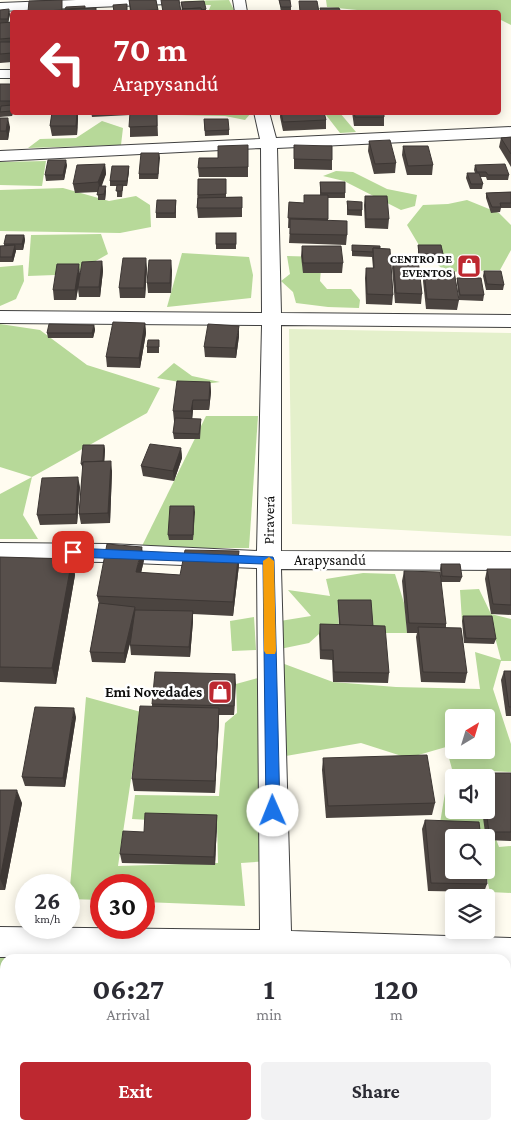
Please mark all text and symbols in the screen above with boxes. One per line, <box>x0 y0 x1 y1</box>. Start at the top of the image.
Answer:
icon: left <box>30 30 95 95</box>
text: 70 m <box>113 30 187 69</box>
text: Arapysandú <box>113 71 218 96</box>
place label: CENTRO DE EVENTOS <box>390 252 452 280</box>
shop icon: CENTRO DE EVENTOS <box>456 253 482 279</box>
street label: Piraverá <box>261 495 277 545</box>
pin <box>52 531 94 573</box>
icon: arrive <box>59 538 87 566</box>
street label: Arapysandú <box>294 552 366 569</box>
shop icon: Emi Novedades <box>207 679 233 705</box>
place label: Emi Novedades <box>105 684 202 700</box>
north arrow <box>445 709 495 759</box>
map controls <box>445 709 495 939</box>
button: sound <box>445 769 495 819</box>
position arrow <box>246 784 298 836</box>
button: search <box>445 829 495 879</box>
speed limit sign: 30 <box>90 874 155 939</box>
text: 26 <box>34 887 61 914</box>
button: layers <box>445 889 495 939</box>
text: km/h <box>35 912 60 926</box>
text: 06:27 <box>92 972 164 1005</box>
text: 1 <box>264 972 275 1005</box>
text: 120 <box>374 972 419 1005</box>
text: Arrival <box>106 1006 150 1023</box>
text: min <box>256 1006 282 1023</box>
text: m <box>390 1006 403 1023</box>
button: Exit <box>20 1062 251 1120</box>
button: Share <box>261 1062 491 1120</box>

